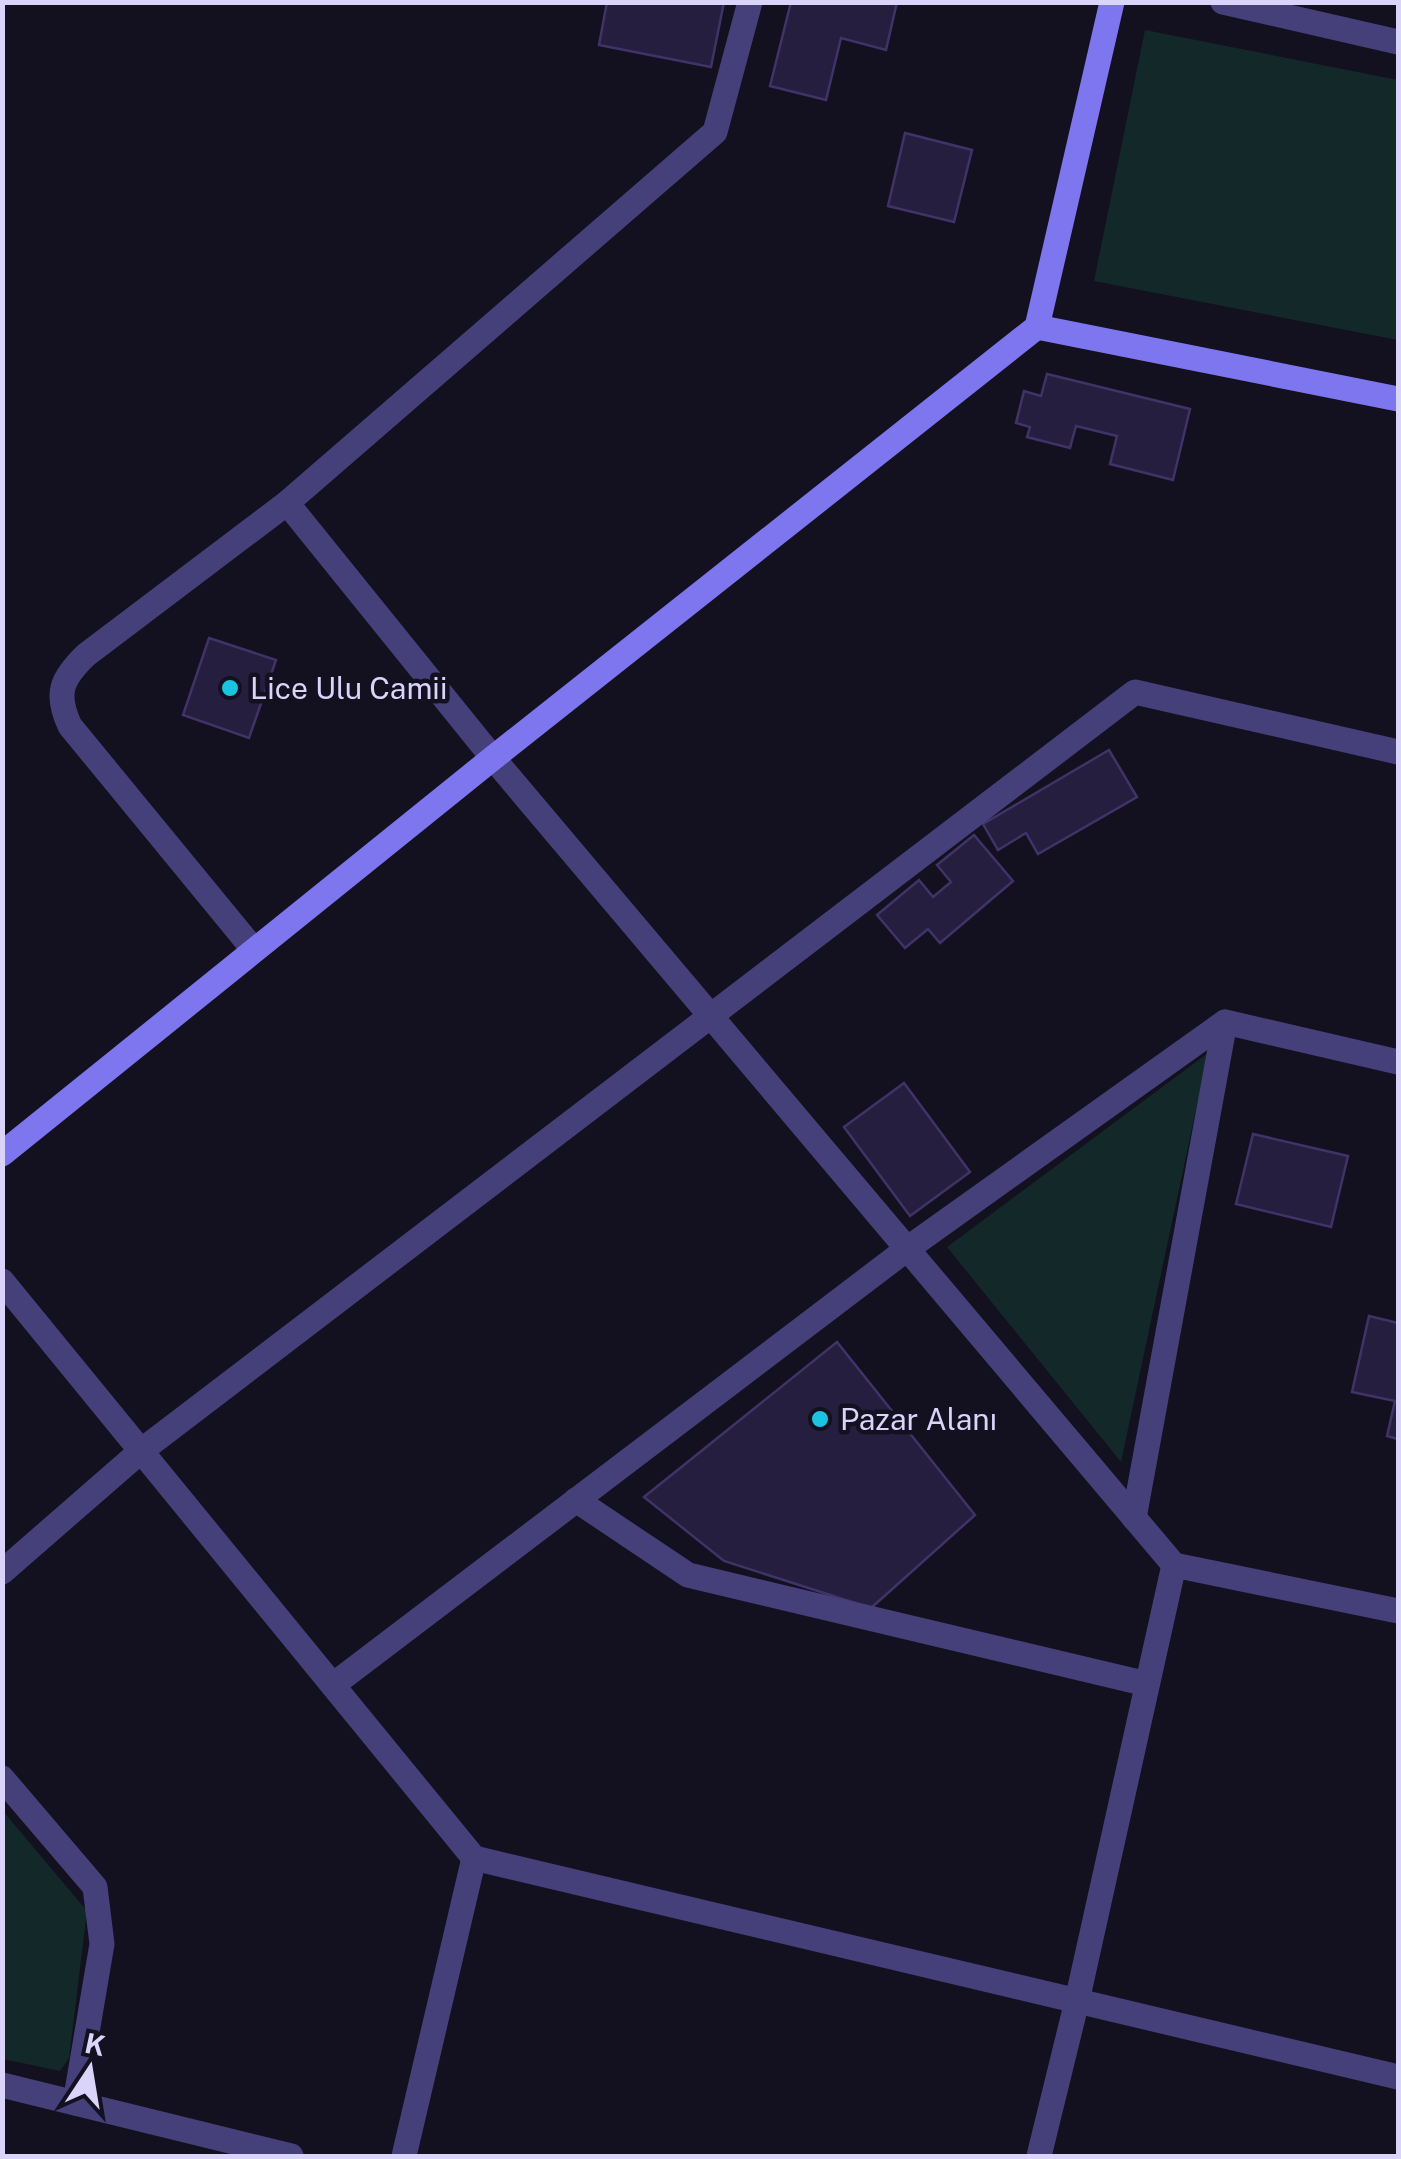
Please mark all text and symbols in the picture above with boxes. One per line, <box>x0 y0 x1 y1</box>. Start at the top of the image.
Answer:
place label: Lice Ulu Camii <box>250 670 447 706</box>
marker: Lice Ulu Camii <box>219 677 241 699</box>
place label: Pazar Alanı <box>840 1401 997 1437</box>
marker: Pazar Alanı <box>809 1408 831 1430</box>
north arrow <box>40 2019 140 2119</box>
text: K <box>82 2026 109 2062</box>

